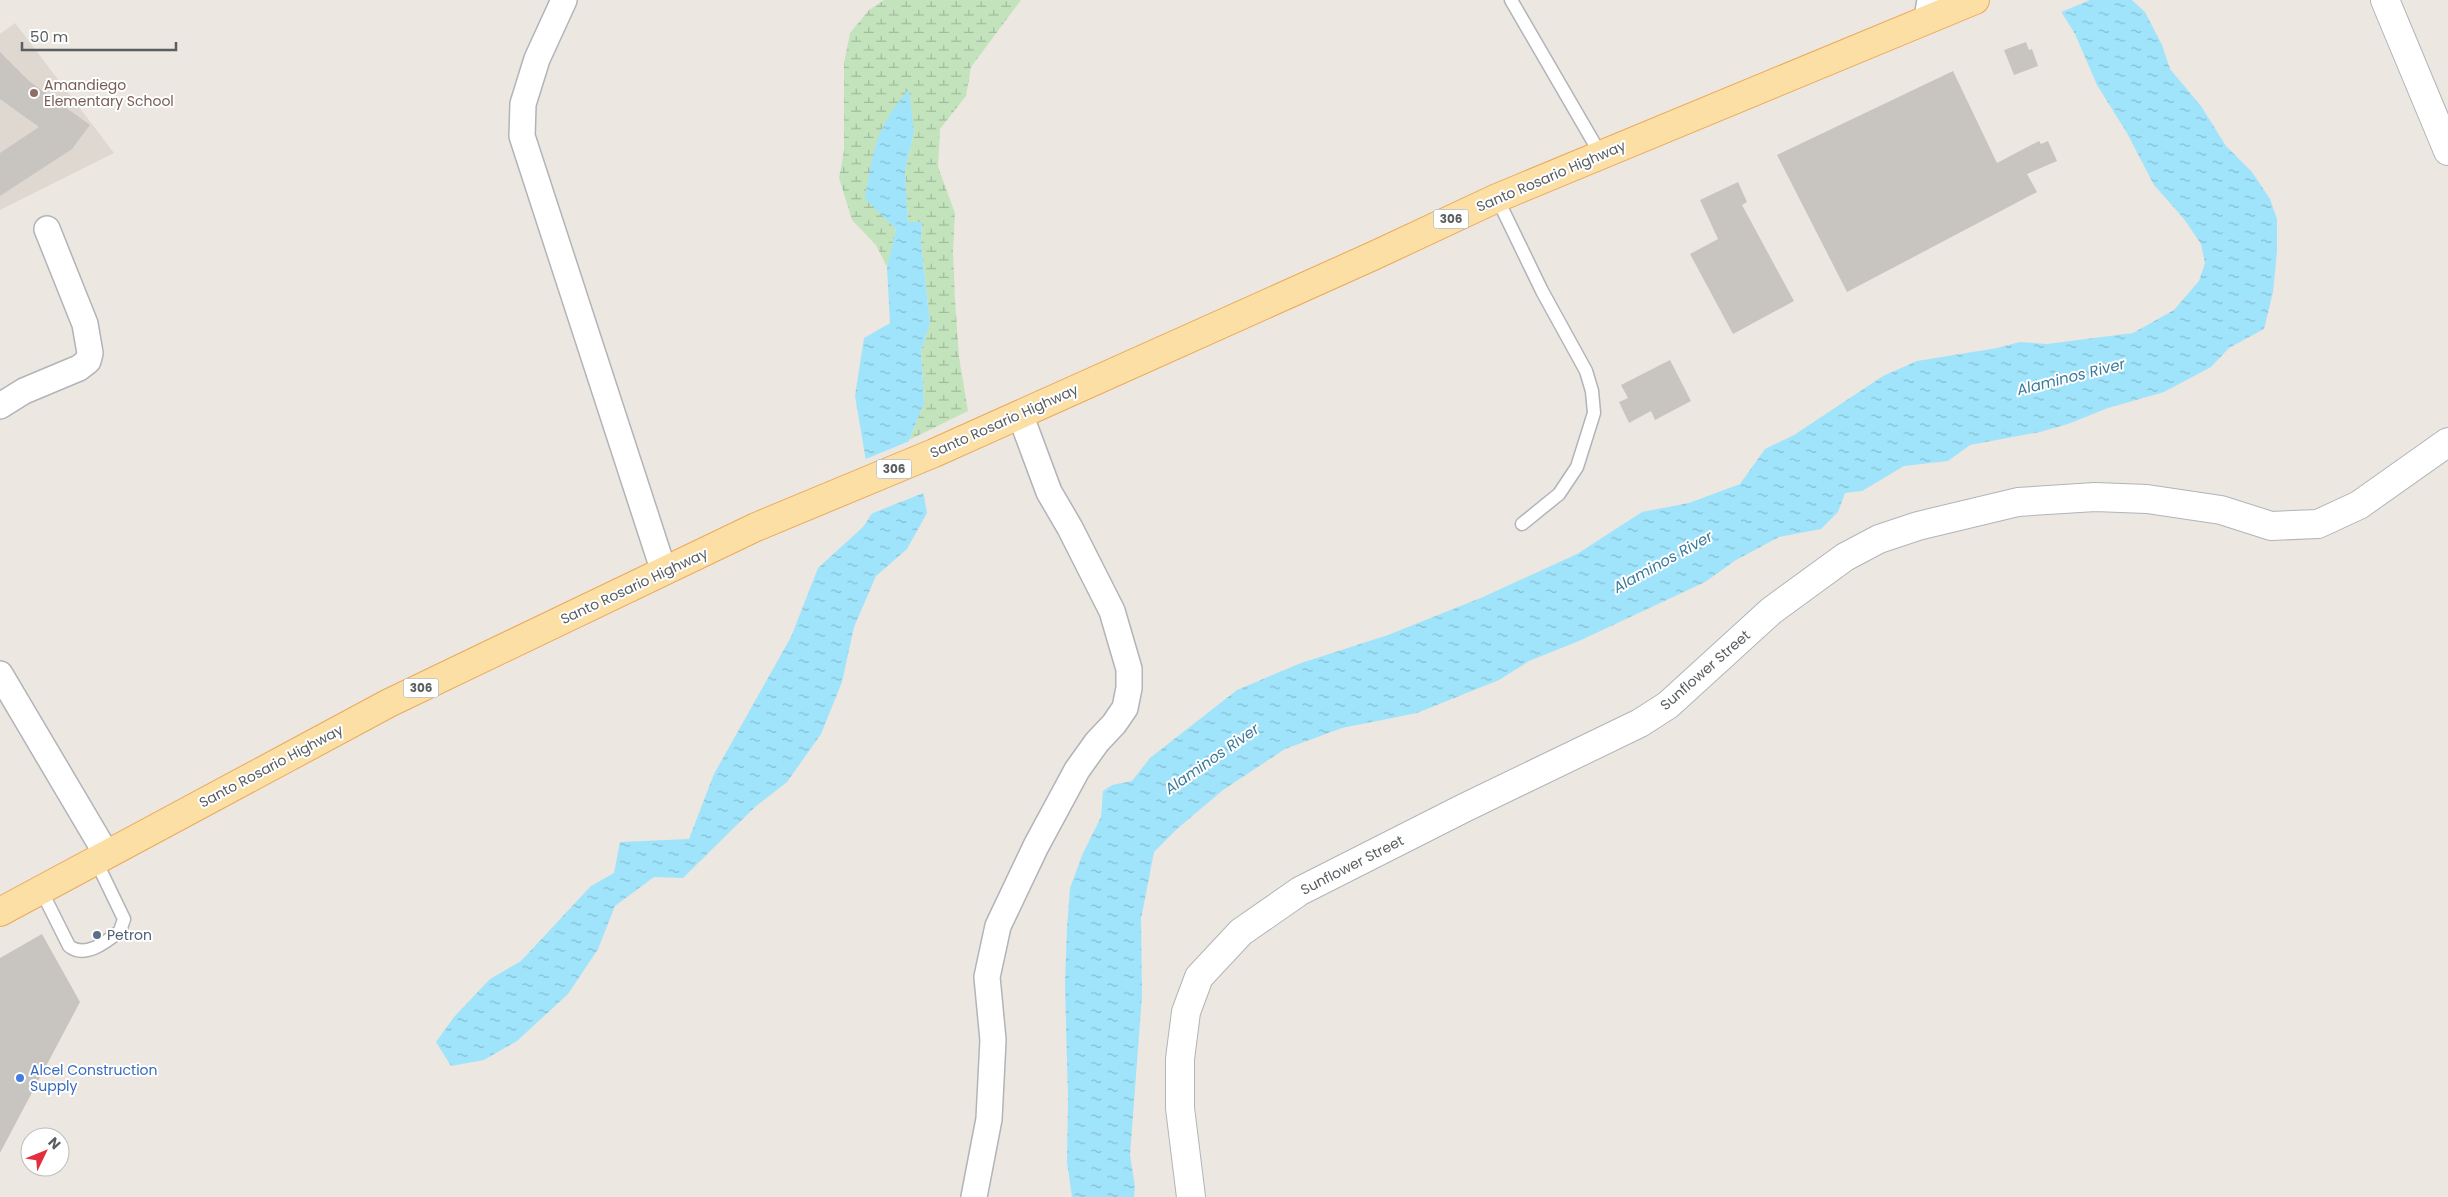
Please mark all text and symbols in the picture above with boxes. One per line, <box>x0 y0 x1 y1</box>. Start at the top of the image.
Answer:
scale bar <box>22 20 176 52</box>
text: 50 m <box>30 26 68 47</box>
place label: Amandiego Elementary School <box>44 75 174 111</box>
marker: Amandiego Elementary School <box>28 87 40 99</box>
street label: Santo Rosario Highway <box>1473 135 1629 217</box>
road number: 306 <box>1434 210 1468 228</box>
water label: Alaminos River <box>2014 353 2128 400</box>
street label: Santo Rosario Highway <box>927 379 1081 463</box>
road number: 306 <box>876 459 912 478</box>
water label: Alaminos River <box>1608 525 1717 598</box>
street label: Santo Rosario Highway <box>557 543 711 629</box>
street label: Sunflower Street <box>1656 625 1754 715</box>
road number: 306 <box>404 678 438 698</box>
water label: Alaminos River <box>1160 718 1263 800</box>
street label: Santo Rosario Highway <box>195 719 347 812</box>
street label: Sunflower Street <box>1297 830 1407 900</box>
place label: Petron <box>107 925 152 945</box>
marker: Petron <box>91 929 103 941</box>
place label: Alcel Construction Supply <box>30 1060 158 1096</box>
marker: Alcel Construction Supply <box>14 1072 26 1084</box>
north arrow <box>20 1127 70 1177</box>
text: N <box>44 1132 65 1154</box>

